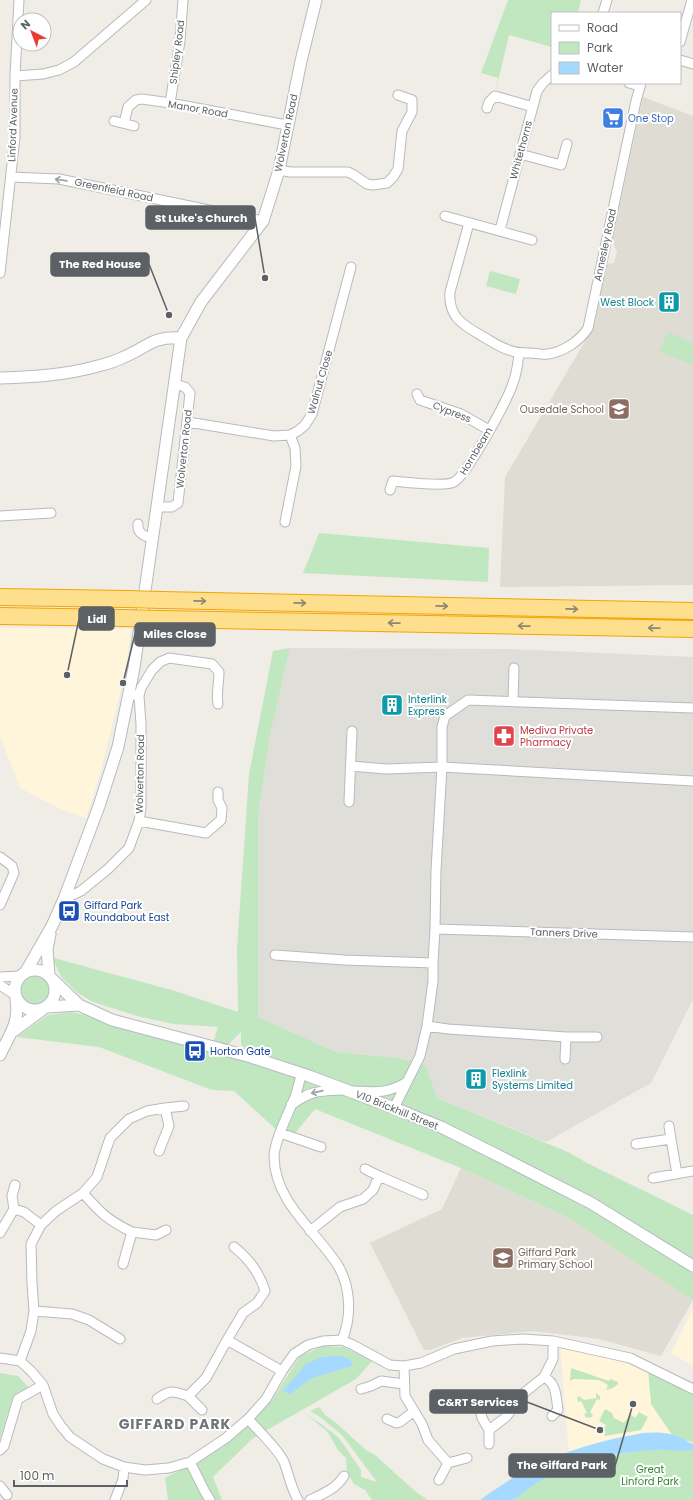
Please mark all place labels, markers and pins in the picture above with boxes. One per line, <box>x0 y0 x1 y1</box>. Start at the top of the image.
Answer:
supermarket icon: One Stop <box>600 105 626 131</box>
place label: One Stop <box>628 111 674 126</box>
callout: St Luke's Church <box>146 206 255 229</box>
callout: The Red House <box>51 253 149 276</box>
building icon: West Block <box>656 289 682 315</box>
place label: West Block <box>600 295 655 310</box>
school or university icon: Ousedale School <box>606 396 632 422</box>
place label: Ousedale School <box>520 402 604 417</box>
callout: Lidl <box>79 607 114 630</box>
callout: Miles Close <box>135 623 215 646</box>
building icon: Interlink Express <box>379 692 405 718</box>
place label: Interlink Express <box>408 692 448 719</box>
pharmacy icon: Mediva Private Pharmacy <box>491 723 517 749</box>
place label: Mediva Private Pharmacy <box>520 723 593 750</box>
bus stop icon: Giffard Park Roundabout East <box>56 898 82 924</box>
place label: Giffard Park Roundabout East <box>84 898 170 925</box>
bus stop icon: Horton Gate <box>182 1038 208 1064</box>
place label: Horton Gate <box>210 1044 271 1059</box>
building icon: Flexlink Systems Limited <box>463 1066 489 1092</box>
place label: Flexlink Systems Limited <box>492 1066 573 1093</box>
school or university icon: Giffard Park Primary School <box>490 1245 516 1271</box>
place label: Giffard Park Primary School <box>518 1245 593 1272</box>
callout: C&RT Services <box>430 1390 527 1413</box>
callout: The Giffard Park <box>509 1454 615 1477</box>

